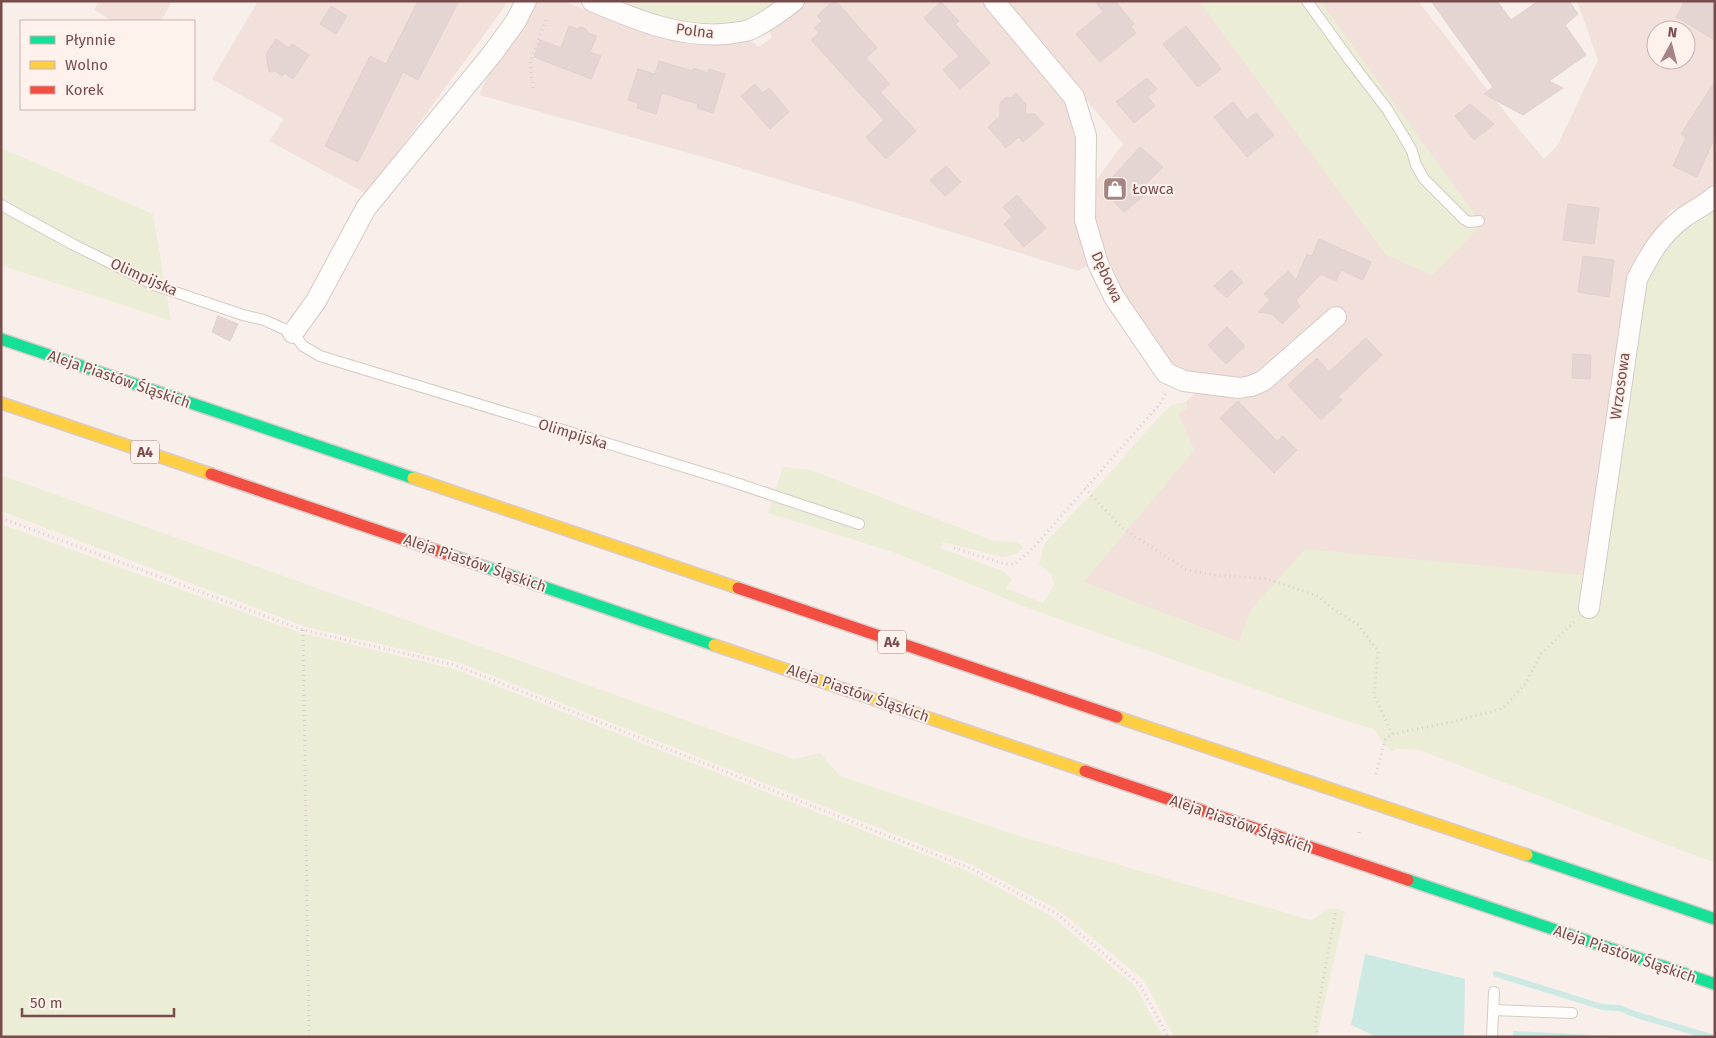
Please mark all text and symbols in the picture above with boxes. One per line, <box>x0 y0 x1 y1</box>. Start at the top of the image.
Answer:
legend <box>20 20 195 110</box>
street label: Polna <box>675 20 715 42</box>
north arrow <box>1646 20 1696 70</box>
text: N <box>1667 24 1678 42</box>
text: Płynnie <box>65 31 116 49</box>
text: Wolno <box>65 56 108 74</box>
text: Korek <box>65 81 104 99</box>
shop icon: Łowca <box>1102 176 1128 202</box>
place label: Łowca <box>1132 180 1174 198</box>
street label: Dębowa <box>1087 249 1127 305</box>
street label: Olimpijska <box>108 254 180 300</box>
street label: Aleja Piastów Śląskich <box>45 346 193 412</box>
street label: Wrzosowa <box>1606 351 1634 421</box>
street label: Olimpijska <box>536 415 610 453</box>
road number: A4 <box>131 441 159 464</box>
street label: Aleja Piastów Śląskich <box>401 530 549 596</box>
road number: A4 <box>878 630 906 654</box>
street label: Aleja Piastów Śląskich <box>784 660 932 726</box>
street label: Aleja Piastów Śląskich <box>1167 791 1315 857</box>
street label: Aleja Piastów Śląskich <box>1551 921 1699 987</box>
scale bar <box>22 986 175 1018</box>
text: 50 m <box>30 994 63 1012</box>

